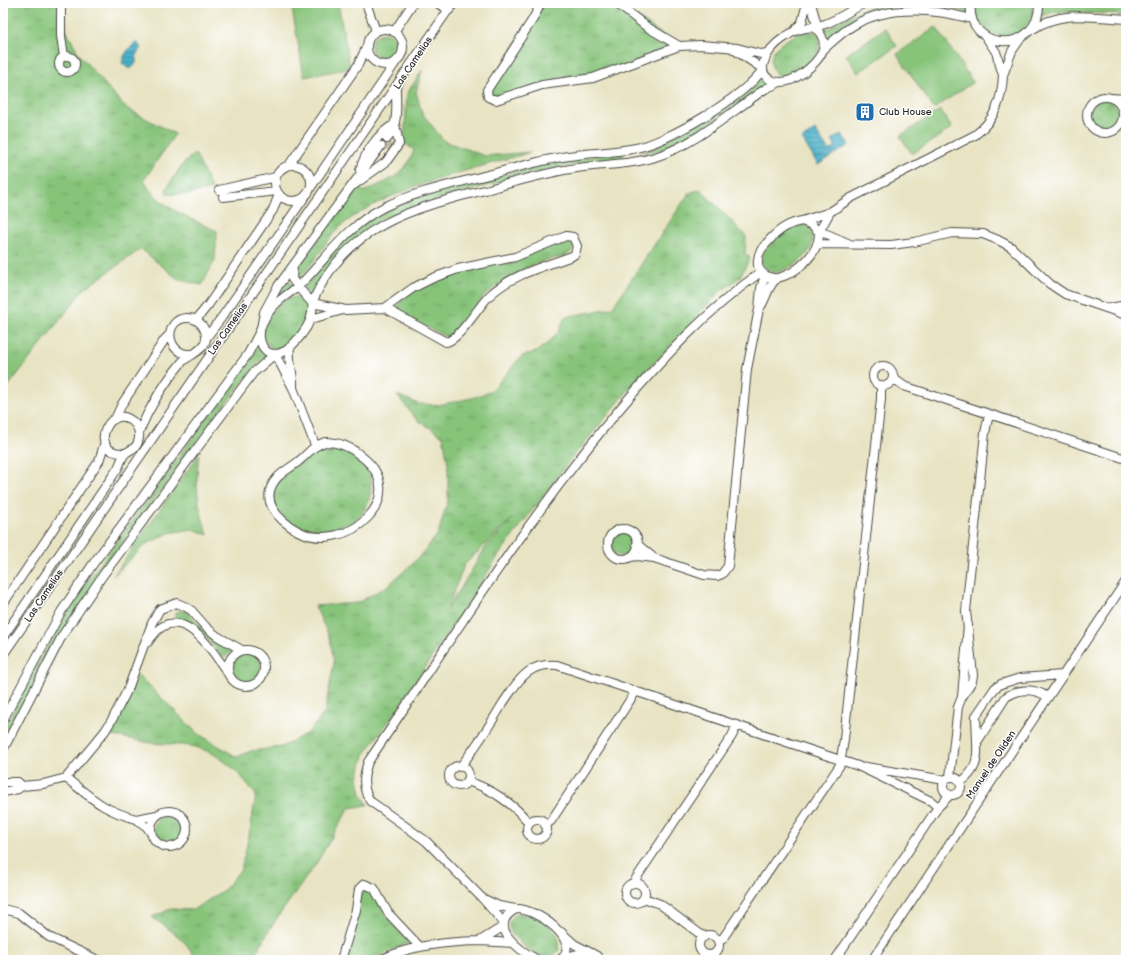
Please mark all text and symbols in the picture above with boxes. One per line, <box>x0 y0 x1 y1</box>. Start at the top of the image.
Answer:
street label: Las Camelias <box>391 34 435 92</box>
building icon: Club House <box>854 101 876 123</box>
place label: Club House <box>879 106 932 118</box>
street label: Las Camelias <box>206 301 250 357</box>
street label: Las Camelias <box>22 567 66 625</box>
street label: Manuel de Oliden <box>964 728 1019 802</box>

